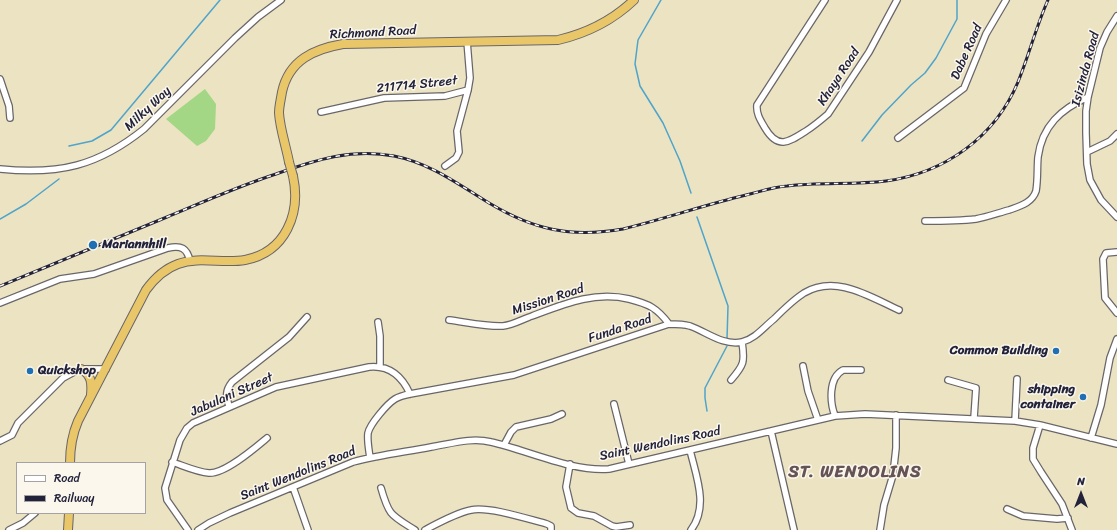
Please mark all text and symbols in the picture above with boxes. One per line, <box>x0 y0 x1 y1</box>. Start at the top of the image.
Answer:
street label: Dabe Road <box>948 22 986 82</box>
street label: Richmond Road <box>329 23 417 43</box>
street label: Isizinda Road <box>1069 30 1103 108</box>
street label: Khaya Road <box>815 45 863 109</box>
street label: 211714 Street <box>376 73 458 97</box>
street label: Milky Way <box>121 83 175 135</box>
place label: Mariannhill <box>102 237 166 253</box>
marker: Mariannhill <box>87 239 99 251</box>
street label: Mission Road <box>510 281 586 319</box>
street label: Funda Road <box>586 311 654 347</box>
place label: Common Building <box>950 343 1048 359</box>
marker: Common Building <box>1051 346 1061 356</box>
place label: Quickshop <box>38 363 96 379</box>
marker: Quickshop <box>25 366 35 376</box>
street label: Jabulani Street <box>188 370 276 420</box>
place label: shipping container <box>1021 382 1075 413</box>
marker: shipping container <box>1078 392 1088 402</box>
street label: Saint Wendolins Road <box>598 424 722 464</box>
street label: Saint Wendolins Road <box>238 444 358 504</box>
legend <box>16 462 146 514</box>
district label: ST. WENDOLINS <box>790 463 920 483</box>
text: Road <box>54 467 80 489</box>
text: N <box>1077 472 1085 491</box>
north arrow <box>1061 474 1101 514</box>
text: Railway <box>54 487 95 509</box>

